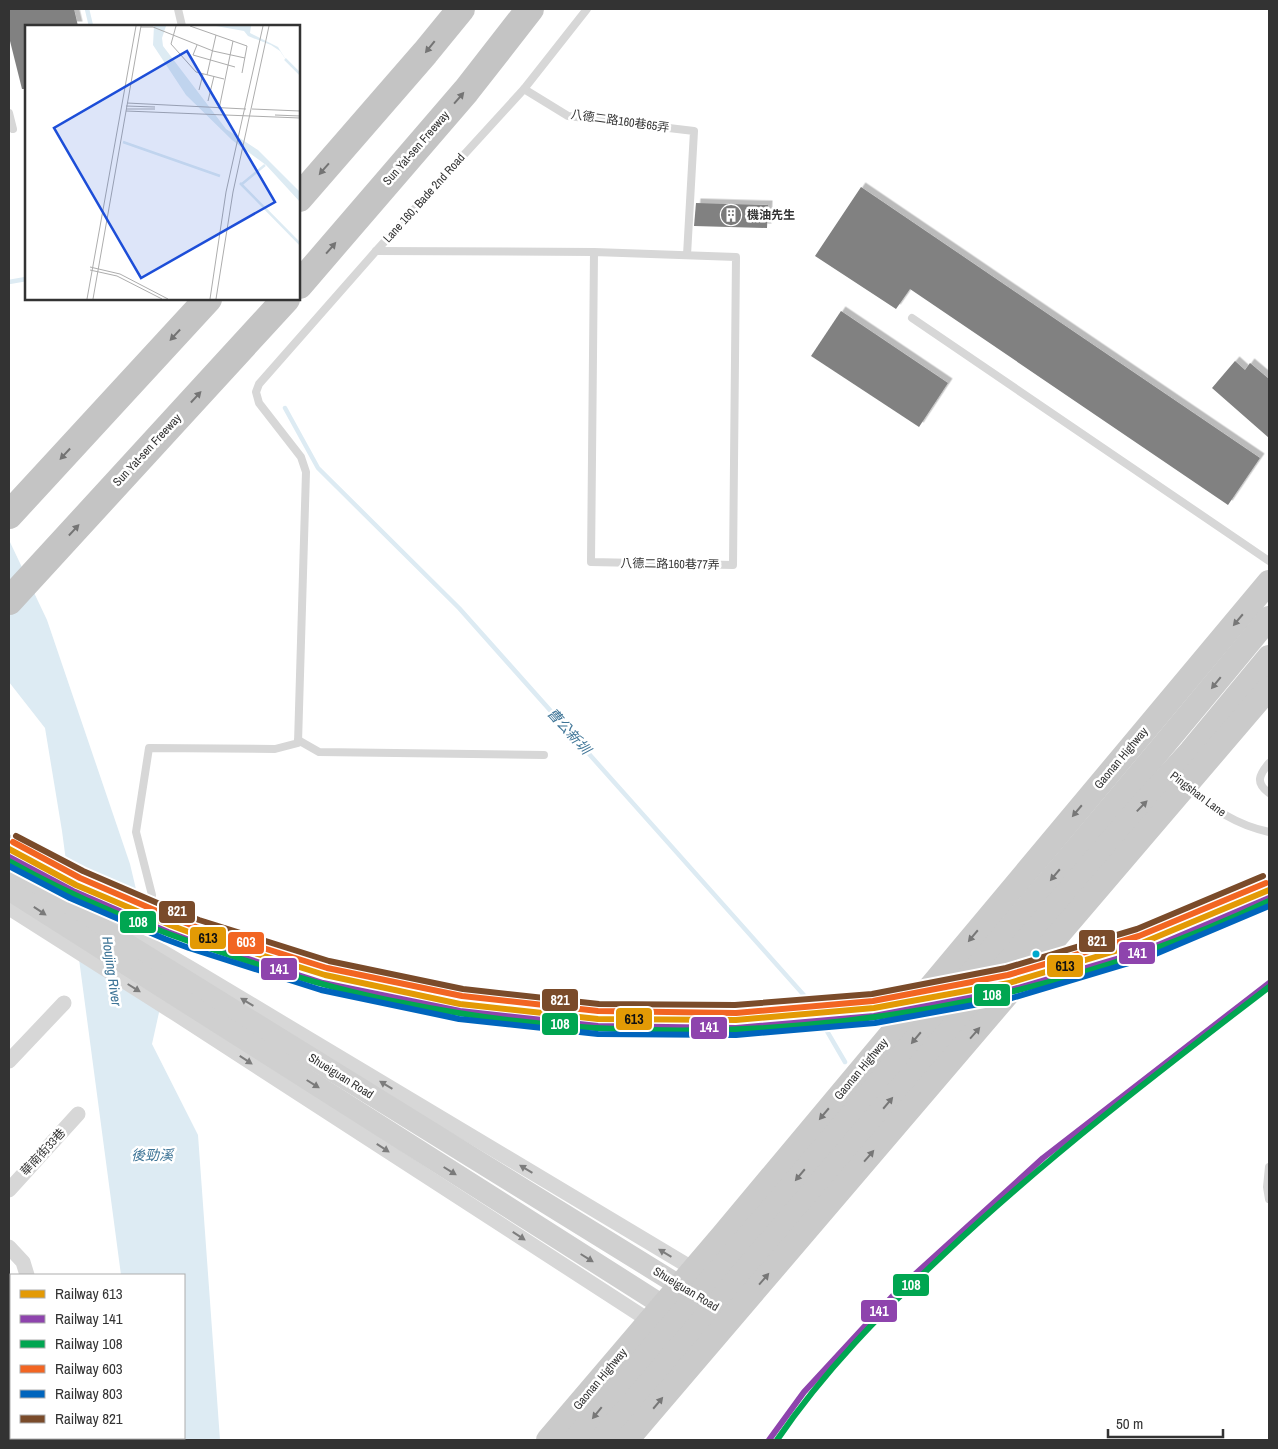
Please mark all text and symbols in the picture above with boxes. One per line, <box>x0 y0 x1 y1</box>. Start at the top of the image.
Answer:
inset map <box>25 25 300 300</box>
one-way arrow <box>424 40 436 52</box>
one-way arrow <box>454 92 465 105</box>
street label: 八德二路160巷65弄 <box>570 106 670 136</box>
street label: Sun Yat-sen Freeway <box>379 107 453 189</box>
street label: Lane 160, Bade 2nd Road <box>380 150 468 246</box>
one-way arrow <box>318 163 329 176</box>
building icon: 機油先生 <box>719 203 743 227</box>
place label: 機油先生 <box>747 207 795 223</box>
one-way arrow <box>325 243 337 255</box>
one-way arrow <box>169 328 181 340</box>
one-way arrow <box>190 392 202 404</box>
street label: Sun Yat-sen Freeway <box>109 410 185 490</box>
one-way arrow <box>59 448 71 460</box>
one-way arrow <box>68 525 80 537</box>
street label: 八德二路160巷77弄 <box>620 555 720 573</box>
one-way arrow <box>1232 613 1243 626</box>
one-way arrow <box>1211 676 1222 689</box>
water label: 曹公新圳 <box>544 704 596 759</box>
street label: Gaonan Highway <box>1090 724 1152 792</box>
street label: Pingshan Lane <box>1167 768 1229 820</box>
one-way arrow <box>1136 801 1148 813</box>
one-way arrow <box>1071 804 1082 817</box>
one-way arrow <box>1050 868 1061 881</box>
line badge: 821 <box>158 900 196 924</box>
text: 821 <box>167 902 187 920</box>
one-way arrow <box>33 906 47 916</box>
line badge: 108 <box>119 910 157 934</box>
text: 108 <box>128 913 148 931</box>
line badge: 613 <box>189 926 227 950</box>
text: 613 <box>198 929 218 947</box>
one-way arrow <box>967 929 978 942</box>
line badge: 821 <box>1078 929 1116 953</box>
line badge: 603 <box>227 931 265 955</box>
text: 821 <box>1087 932 1107 950</box>
text: 603 <box>236 933 256 951</box>
water label: Houjing River <box>98 935 126 1008</box>
line badge: 141 <box>1118 941 1156 965</box>
text: 141 <box>1127 944 1147 962</box>
unlabelled marker <box>1031 949 1041 959</box>
line badge: 613 <box>1046 954 1084 978</box>
line badge: 141 <box>260 957 298 981</box>
text: 613 <box>1055 957 1075 975</box>
text: 141 <box>269 960 289 978</box>
one-way arrow <box>128 983 141 993</box>
line badge: 108 <box>973 983 1011 1007</box>
text: 108 <box>982 986 1002 1004</box>
line badge: 821 <box>541 988 579 1012</box>
text: 821 <box>550 991 570 1009</box>
one-way arrow <box>241 997 254 1006</box>
line badge: 613 <box>615 1007 653 1031</box>
text: 613 <box>624 1010 644 1028</box>
line badge: 108 <box>541 1012 579 1036</box>
text: 108 <box>550 1015 570 1033</box>
line badge: 141 <box>690 1016 728 1040</box>
text: 141 <box>699 1018 719 1036</box>
one-way arrow <box>969 1027 981 1039</box>
one-way arrow <box>910 1032 922 1044</box>
street label: Gaonan Highway <box>830 1035 892 1103</box>
street label: Shueiguan Road <box>305 1050 377 1102</box>
one-way arrow <box>240 1055 253 1064</box>
one-way arrow <box>306 1079 319 1089</box>
one-way arrow <box>380 1081 393 1090</box>
one-way arrow <box>883 1096 894 1109</box>
one-way arrow <box>818 1107 829 1120</box>
street label: 華南街33巷 <box>17 1125 69 1179</box>
one-way arrow <box>376 1143 389 1153</box>
water label: 後勁溪 <box>131 1146 175 1164</box>
one-way arrow <box>864 1150 875 1163</box>
one-way arrow <box>519 1165 532 1174</box>
one-way arrow <box>443 1166 457 1175</box>
one-way arrow <box>794 1169 805 1182</box>
one-way arrow <box>512 1232 526 1241</box>
one-way arrow <box>659 1248 672 1257</box>
one-way arrow <box>581 1253 594 1262</box>
street label: Shueiguan Road <box>650 1263 722 1315</box>
one-way arrow <box>758 1273 769 1286</box>
line badge: 108 <box>892 1273 930 1297</box>
legend <box>10 1274 185 1439</box>
text: 108 <box>901 1276 921 1294</box>
text: Railway 613 <box>55 1283 123 1304</box>
line badge: 141 <box>860 1299 898 1323</box>
text: 141 <box>869 1302 889 1320</box>
text: Railway 141 <box>55 1308 123 1329</box>
text: Railway 108 <box>55 1333 123 1354</box>
street label: Gaonan Highway <box>569 1345 631 1413</box>
text: Railway 603 <box>55 1358 123 1379</box>
text: Railway 803 <box>55 1383 123 1404</box>
one-way arrow <box>653 1397 664 1410</box>
one-way arrow <box>592 1406 603 1419</box>
scale bar <box>1108 1406 1223 1438</box>
text: Railway 821 <box>55 1408 123 1429</box>
text: 50 m <box>1116 1413 1143 1434</box>

